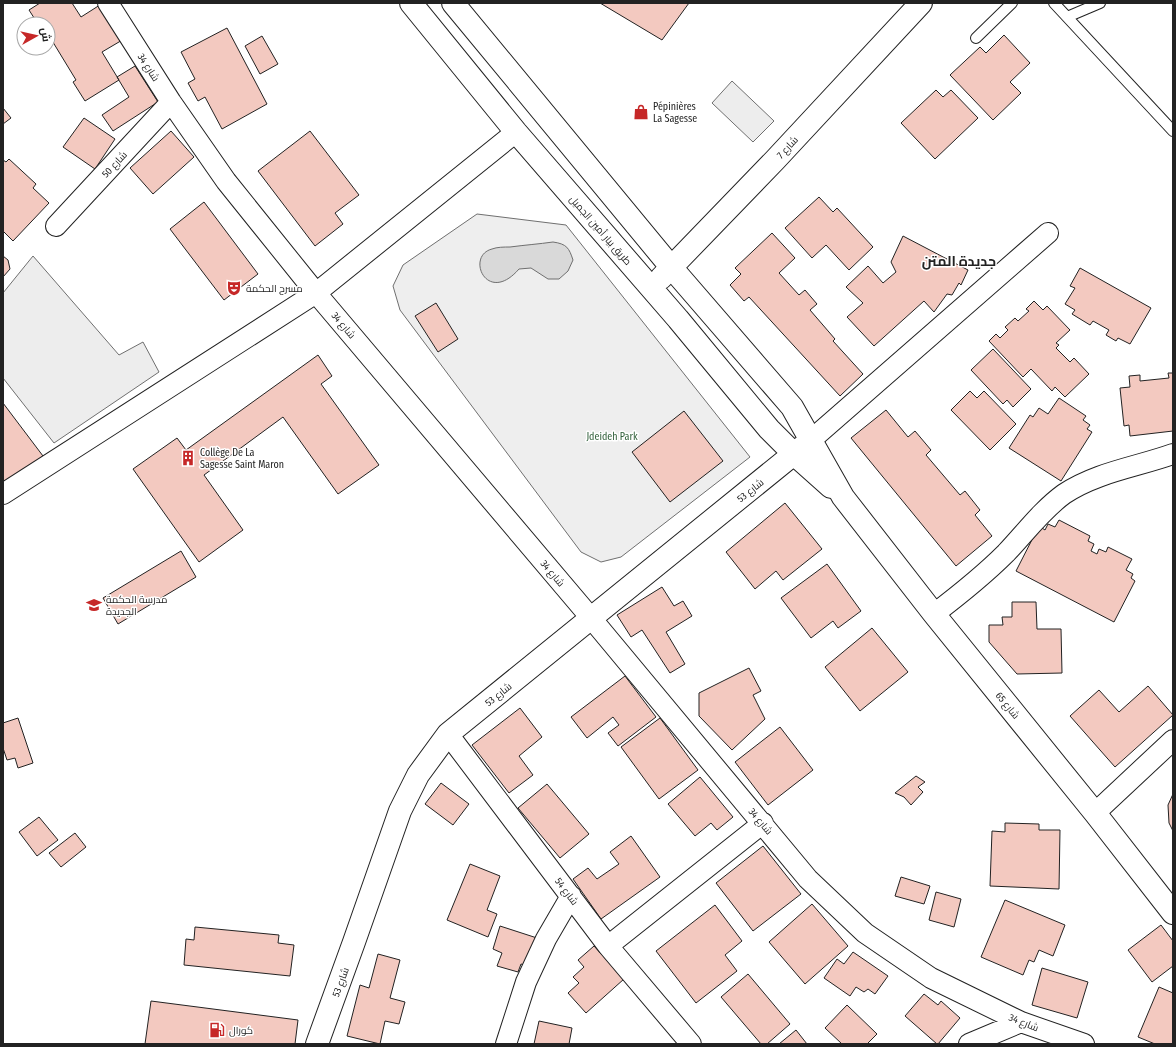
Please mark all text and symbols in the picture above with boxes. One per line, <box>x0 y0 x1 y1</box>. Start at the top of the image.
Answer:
north arrow <box>16 16 56 56</box>
text: ش <box>38 27 53 43</box>
street label: شارع 34 <box>135 51 162 84</box>
place label: Pépinières La Sagesse <box>653 101 697 125</box>
shop icon: Pépinières La Sagesse <box>632 103 650 121</box>
street label: شارع 7 <box>775 134 801 161</box>
street label: شارع 50 <box>100 149 130 180</box>
street label: طريق بيار أمين الجميل <box>567 193 634 268</box>
district label: جديدة المتن <box>922 253 996 270</box>
theatre icon: مسرح الحكمة <box>225 279 243 297</box>
place label: مسرح الحكمة <box>246 283 303 295</box>
street label: شارع 34 <box>329 310 358 341</box>
park label: Jdeideh Park <box>586 431 638 443</box>
place label: Collège De La Sagesse Saint Maron <box>200 447 284 471</box>
building icon: Collège De La Sagesse Saint Maron <box>179 449 197 467</box>
street label: شارع 53 <box>735 476 766 505</box>
street label: شارع 34 <box>538 558 567 589</box>
place label: مدرسة الحكمة الجديدة <box>106 594 167 618</box>
school or university icon: مدرسة الحكمة الجديدة <box>85 596 103 614</box>
street label: شارع 53 <box>483 680 514 709</box>
street label: شارع 65 <box>993 690 1022 722</box>
street label: شارع 34 <box>746 806 775 837</box>
street label: شارع 54 <box>552 876 580 908</box>
street label: شارع 53 <box>330 966 352 999</box>
street label: شارع 34 <box>1007 1012 1040 1034</box>
fuel station icon: كورال <box>208 1021 226 1039</box>
place label: كورال <box>229 1025 253 1037</box>

